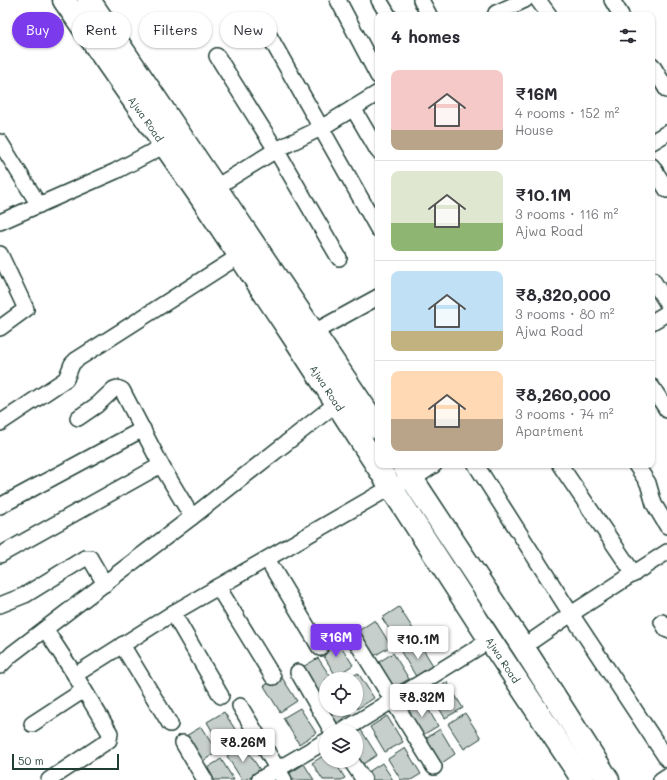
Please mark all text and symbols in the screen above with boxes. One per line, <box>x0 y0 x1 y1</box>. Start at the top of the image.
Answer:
chip: Buy <box>12 12 64 48</box>
chip: Rent <box>72 12 131 48</box>
chip: Filters <box>139 12 212 48</box>
chip: New <box>220 12 277 48</box>
text: 4 homes <box>391 25 460 47</box>
icon: filters <box>617 25 639 47</box>
text: ₹16M <box>515 82 558 104</box>
icon: home <box>423 86 471 134</box>
street label: Ajwa Road <box>125 94 167 144</box>
text: 4 rooms · 152 m² <box>515 104 619 121</box>
text: House <box>515 121 553 138</box>
text: ₹10.1M <box>515 183 571 205</box>
icon: home <box>423 187 471 235</box>
text: 3 rooms · 116 m² <box>515 205 618 222</box>
text: Ajwa Road <box>515 222 583 239</box>
text: ₹8,320,000 <box>515 283 611 305</box>
icon: home <box>423 287 471 335</box>
text: 3 rooms · 80 m² <box>515 305 615 322</box>
text: Ajwa Road <box>515 322 583 339</box>
street label: Ajwa Road <box>307 362 347 414</box>
text: ₹8,260,000 <box>515 383 611 405</box>
icon: home <box>423 387 471 435</box>
text: 3 rooms · 74 m² <box>515 405 614 422</box>
text: Apartment <box>515 422 584 439</box>
pin: ₹16M <box>312 624 360 658</box>
pin: ₹10.1M <box>385 626 451 660</box>
text: ₹16M <box>320 628 352 645</box>
text: ₹10.1M <box>396 630 440 647</box>
street label: Ajwa Road <box>483 634 523 686</box>
map controls <box>319 672 363 768</box>
button: locate <box>319 672 363 716</box>
pin: ₹8.32M <box>389 684 455 718</box>
text: ₹8.32M <box>399 688 445 705</box>
button: layers <box>319 724 363 768</box>
pin: ₹8.26M <box>210 729 276 763</box>
text: ₹8.26M <box>220 733 266 750</box>
scale bar <box>12 752 119 771</box>
text: 50 m <box>18 753 44 768</box>

